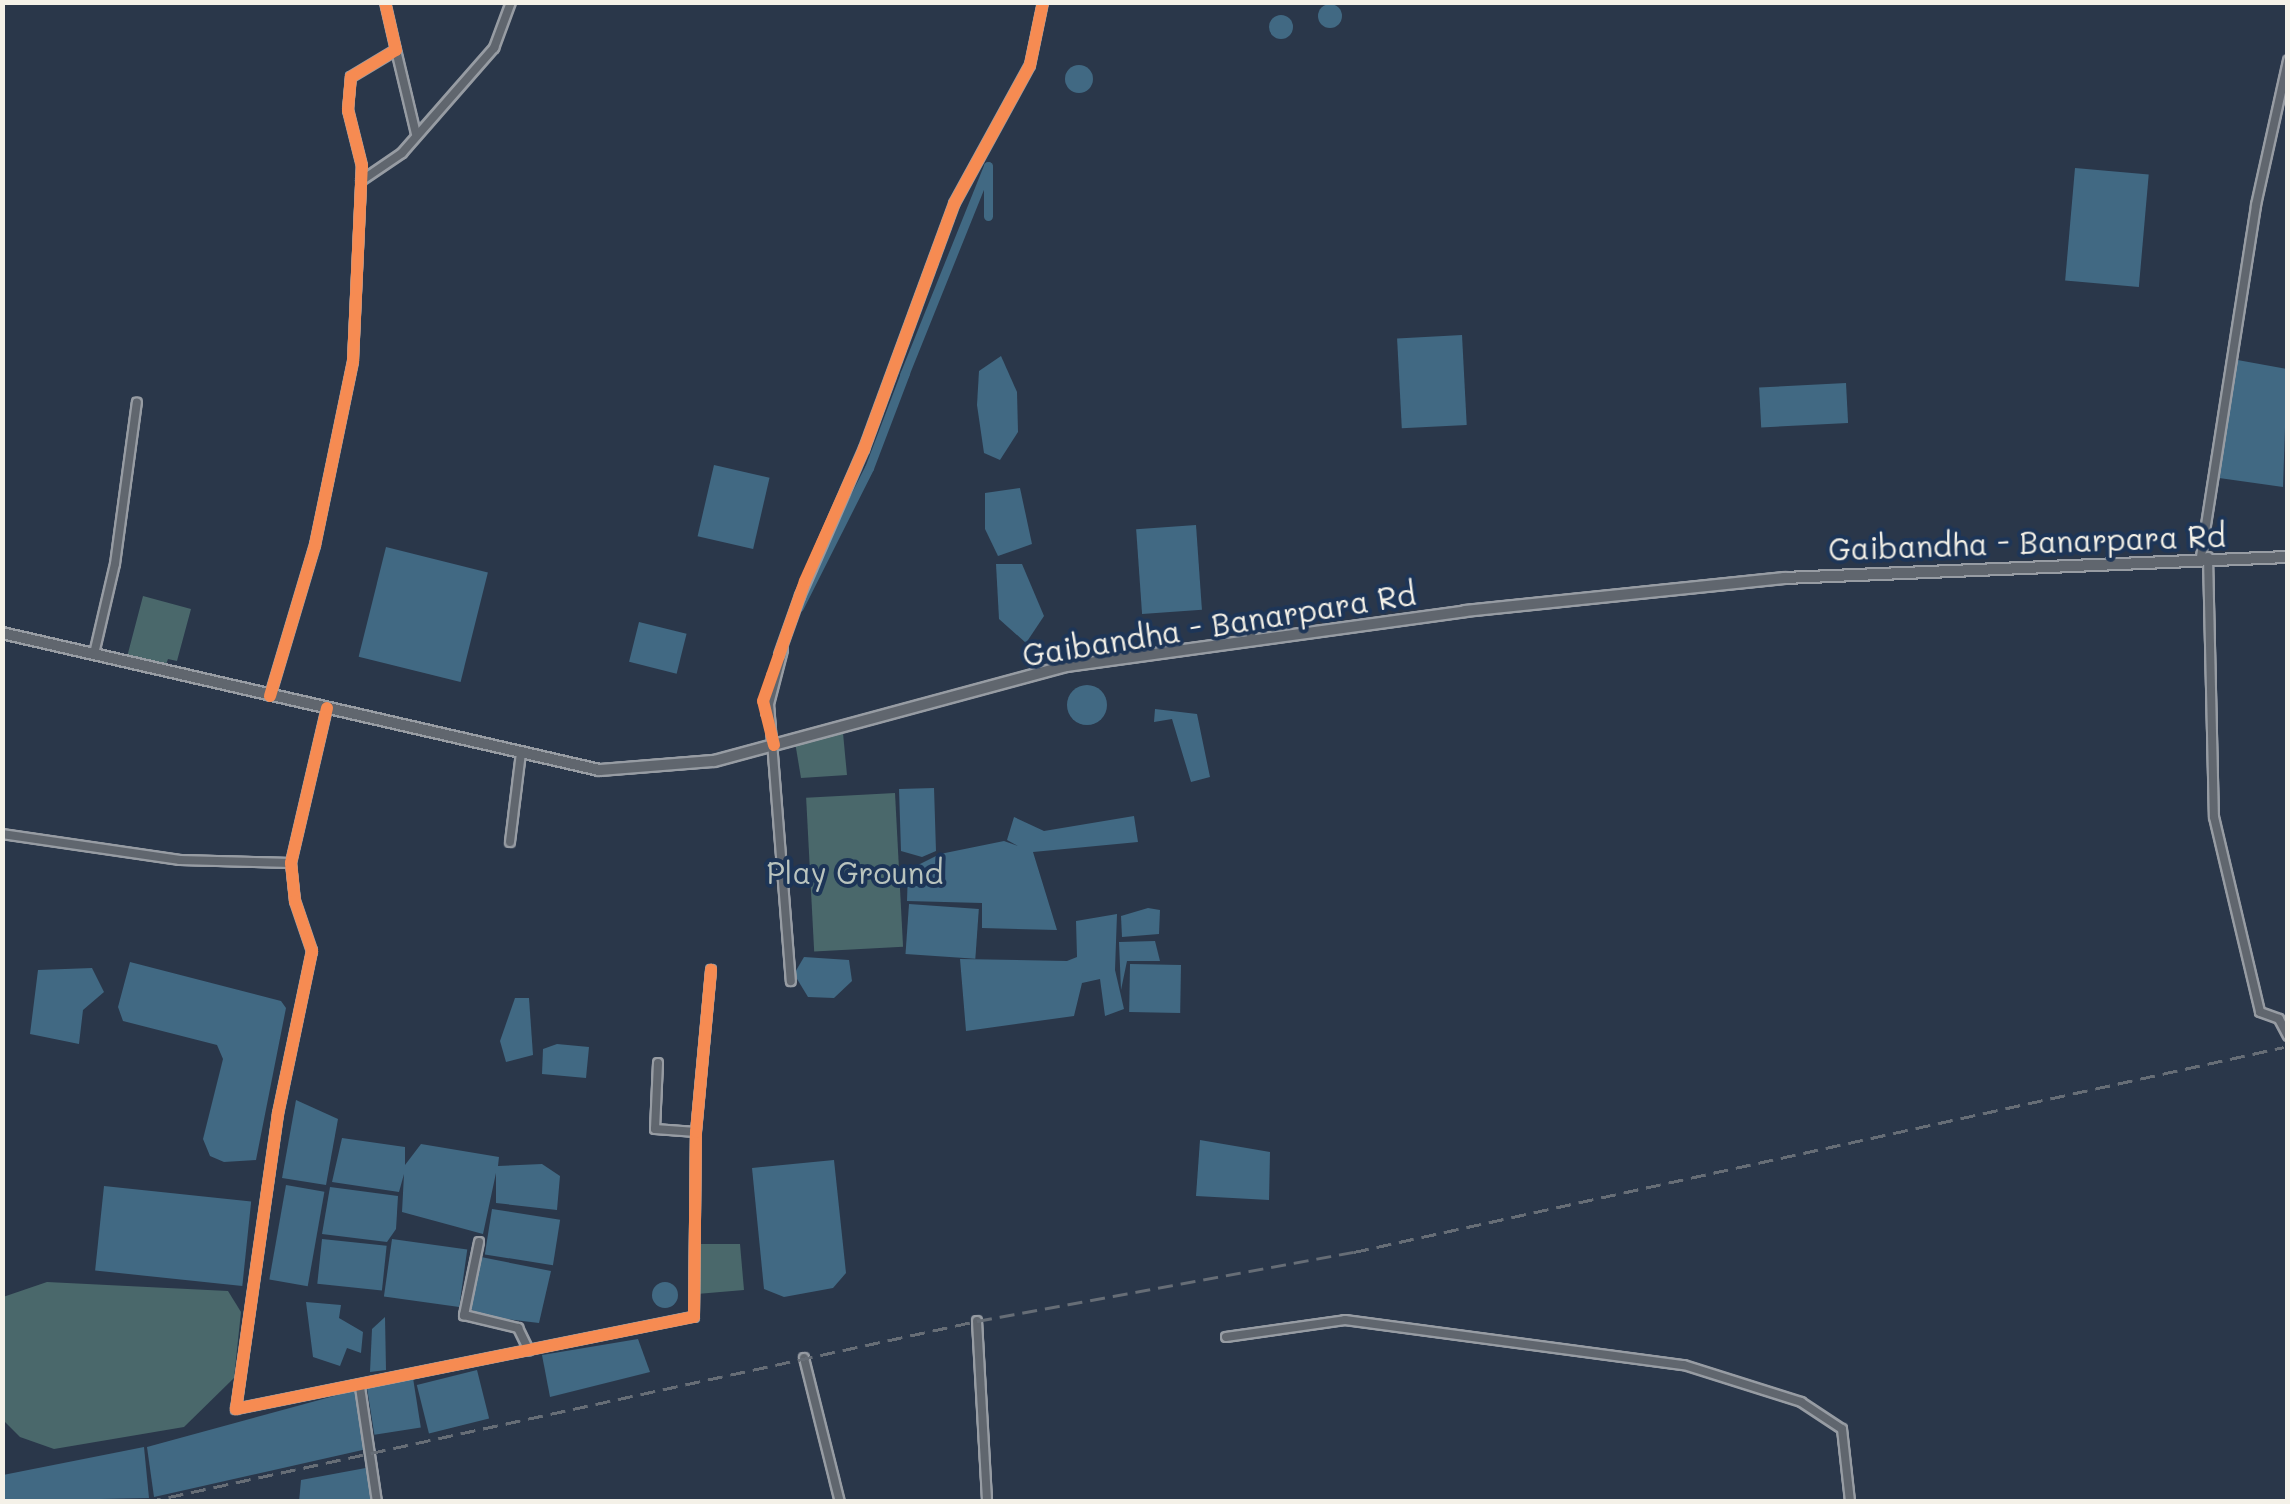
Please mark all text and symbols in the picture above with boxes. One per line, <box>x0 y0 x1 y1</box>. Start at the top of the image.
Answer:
street label: Gaibandha - Banarpara Rd <box>1828 517 2226 567</box>
street label: Gaibandha - Banarpara Rd <box>1020 575 1418 673</box>
park label: Play Ground <box>767 854 943 890</box>

